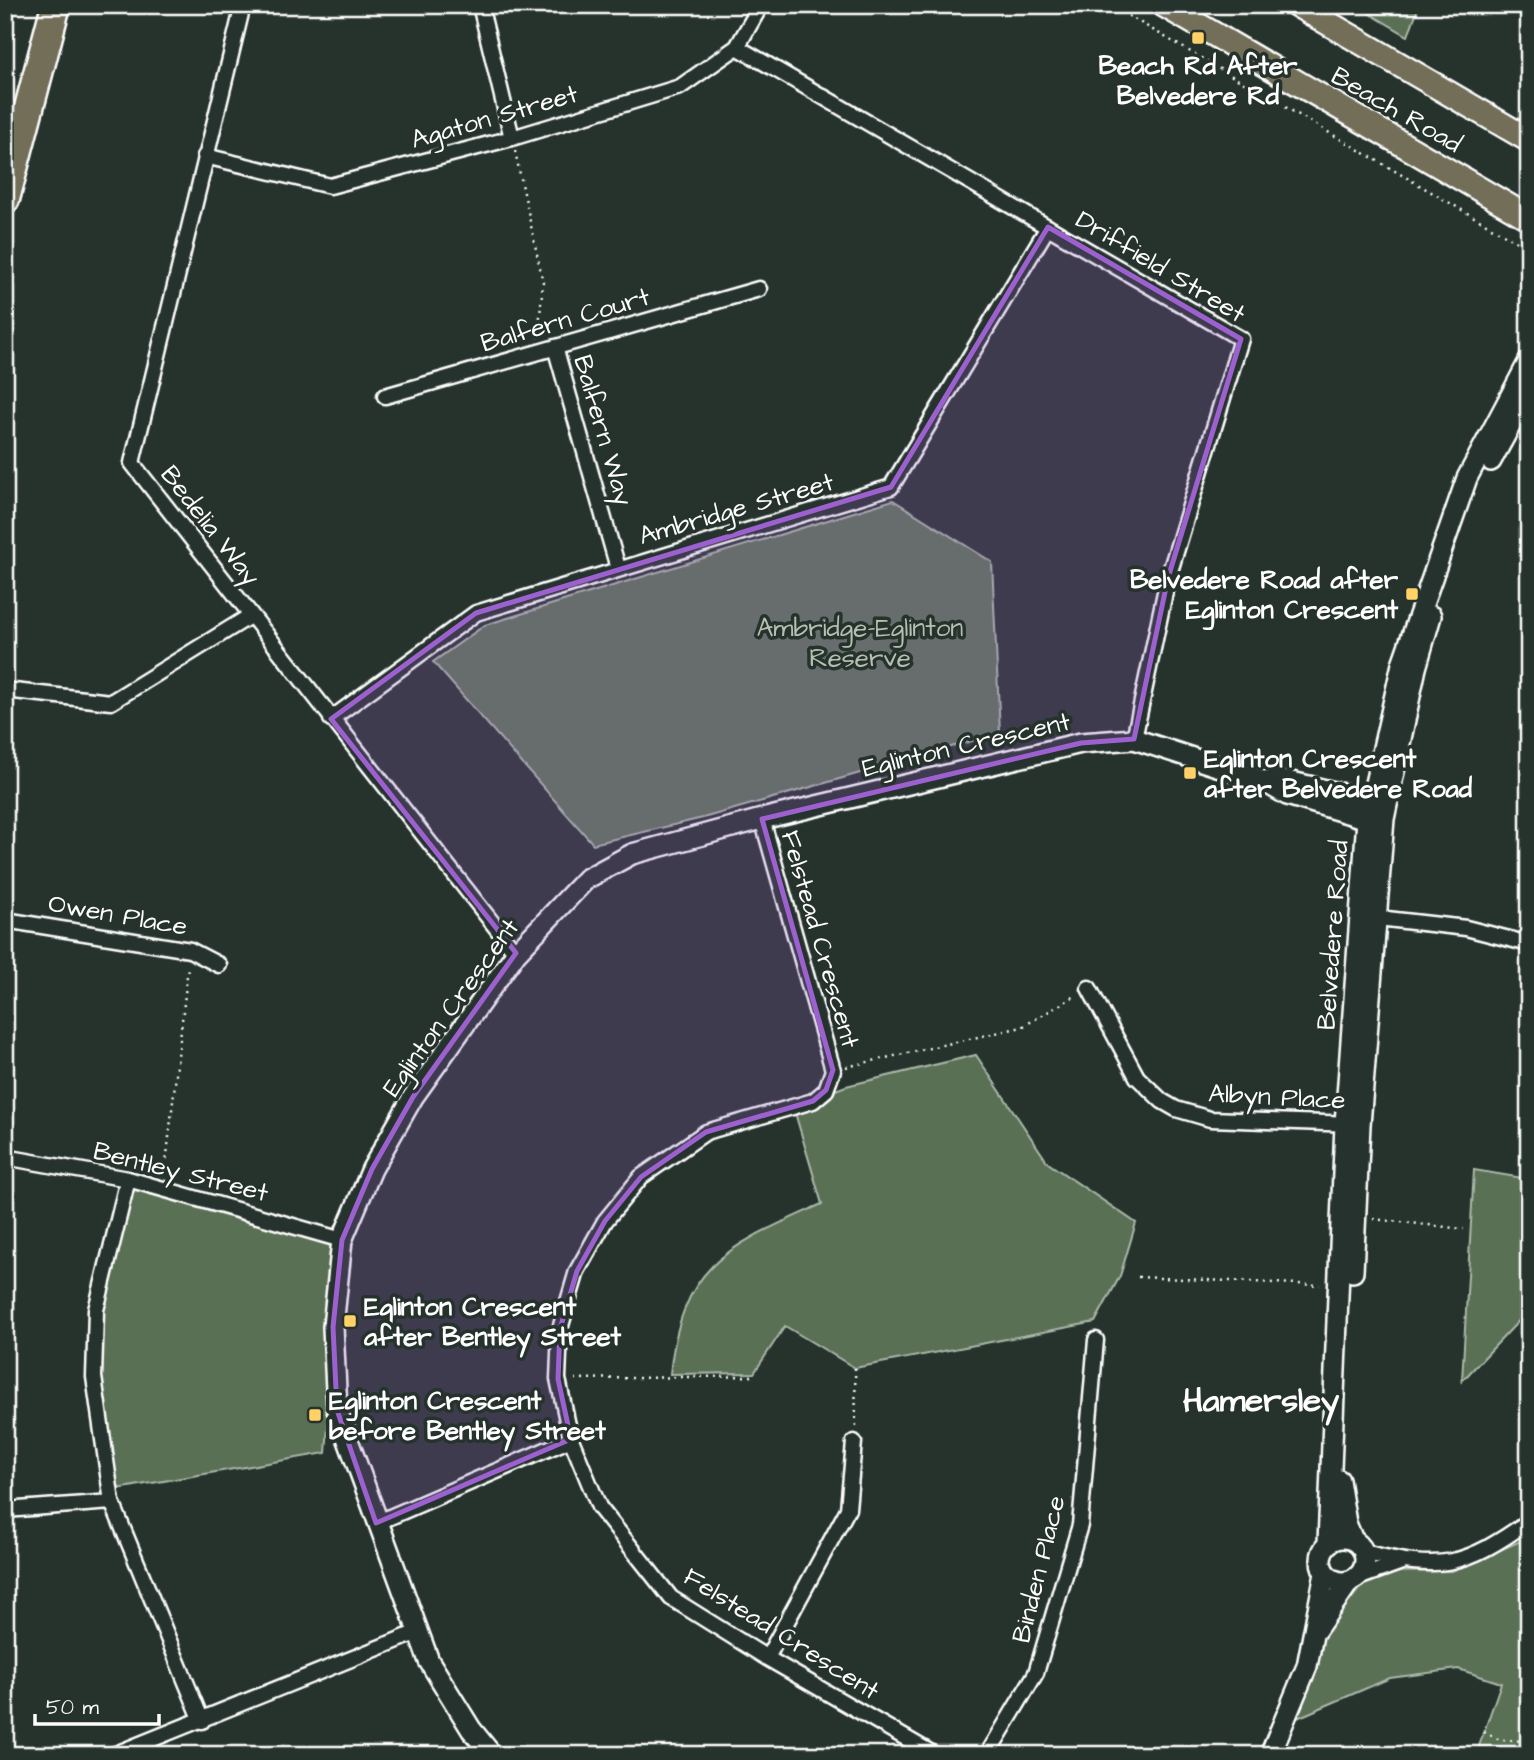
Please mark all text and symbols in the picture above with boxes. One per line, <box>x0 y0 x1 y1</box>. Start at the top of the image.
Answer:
marker: Beach Rd After Belvedere Rd <box>1190 30 1206 46</box>
place label: Beach Rd After Belvedere Rd <box>1099 48 1298 114</box>
street label: Beach Road <box>1325 58 1468 162</box>
street label: Agaton Street <box>407 76 583 160</box>
street label: Driffield Street <box>1069 202 1252 332</box>
street label: Balfern Court <box>477 279 654 361</box>
street label: Balfern Way <box>562 351 642 510</box>
street label: Bedelia Way <box>150 458 269 594</box>
street label: Ambridge Street <box>635 464 839 556</box>
place label: Belvedere Road after Eglinton Crescent <box>1130 562 1399 631</box>
marker: Belvedere Road after Eglinton Crescent <box>1404 586 1420 602</box>
park label: Ambridge-Eglinton Reserve <box>757 610 963 676</box>
street label: Eglinton Crescent <box>859 703 1075 788</box>
place label: Eglinton Crescent after Belvedere Road <box>1203 741 1473 807</box>
marker: Eglinton Crescent after Belvedere Road <box>1182 765 1198 781</box>
street label: Felstead Crescent <box>772 826 868 1053</box>
street label: Belvedere Road <box>1308 839 1358 1031</box>
street label: Owen Place <box>46 885 190 945</box>
street label: Eglinton Crescent <box>374 911 530 1105</box>
street label: Albyn Place <box>1207 1075 1347 1121</box>
street label: Bentley Street <box>89 1133 272 1213</box>
place label: Eglinton Crescent after Bentley Street <box>363 1289 622 1358</box>
marker: Eglinton Crescent after Bentley Street <box>342 1313 358 1329</box>
district label: Hamersley <box>1183 1378 1340 1426</box>
place label: Eglinton Crescent before Bentley Street <box>329 1383 606 1452</box>
marker: Eglinton Crescent before Bentley Street <box>307 1407 323 1423</box>
street label: Binden Place <box>1003 1492 1075 1647</box>
street label: Felstead Crescent <box>677 1559 887 1709</box>
scale bar <box>35 1683 159 1727</box>
text: 50 m <box>46 1693 100 1722</box>

